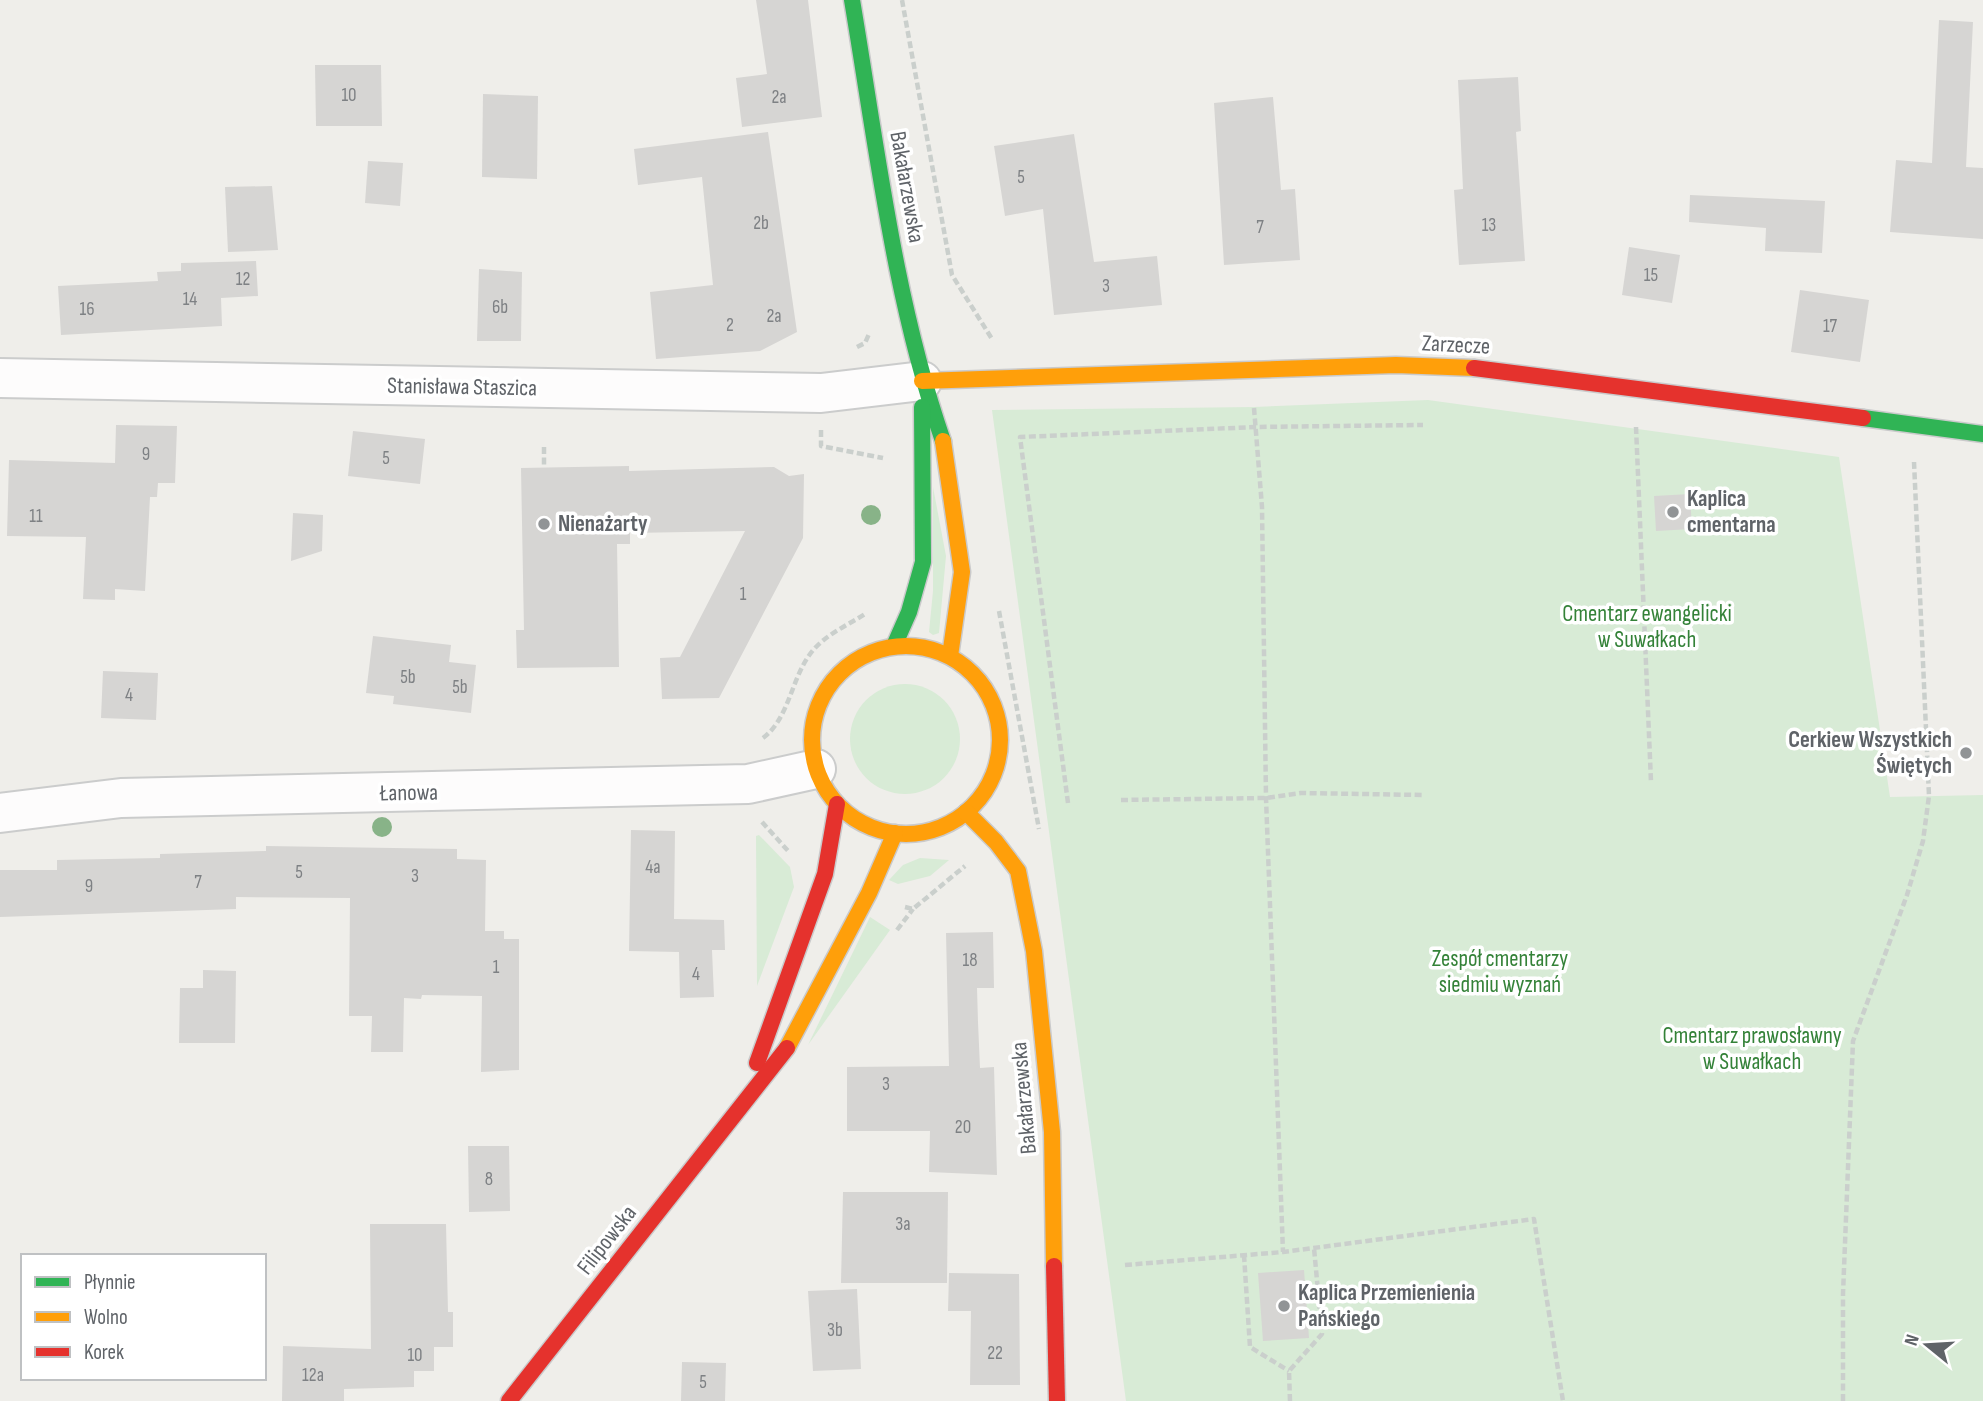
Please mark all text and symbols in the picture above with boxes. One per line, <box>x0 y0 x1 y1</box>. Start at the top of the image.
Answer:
house number: 10 <box>341 84 357 107</box>
house number: 2a <box>771 86 787 109</box>
street label: Bakałarzewska <box>883 129 931 245</box>
house number: 5 <box>1017 166 1025 189</box>
house number: 2b <box>753 212 769 235</box>
house number: 13 <box>1482 214 1496 237</box>
house number: 7 <box>1256 216 1264 239</box>
house number: 15 <box>1644 264 1658 287</box>
house number: 12 <box>236 268 250 291</box>
house number: 3 <box>1102 275 1110 298</box>
house number: 14 <box>183 288 197 311</box>
house number: 6b <box>492 296 508 319</box>
house number: 16 <box>80 298 94 321</box>
house number: 2a <box>766 305 782 328</box>
house number: 2 <box>726 314 734 337</box>
house number: 17 <box>1823 315 1838 338</box>
street label: Zarzecze <box>1421 329 1491 361</box>
street label: Stanisława Staszica <box>387 372 537 402</box>
house number: 9 <box>142 443 150 466</box>
house number: 5 <box>382 447 390 470</box>
place label: Kaplica cmentarna <box>1687 485 1776 539</box>
marker: Kaplica cmentarna <box>1665 504 1681 520</box>
house number: 11 <box>29 505 43 528</box>
place label: Nienażarty <box>558 510 648 538</box>
marker: Nienażarty <box>536 516 552 532</box>
house number: 1 <box>740 583 747 606</box>
park label: Cmentarz ewangelicki w Suwałkach <box>1562 600 1732 654</box>
house number: 5b <box>400 666 416 689</box>
house number: 5b <box>452 676 468 699</box>
house number: 4 <box>125 684 133 707</box>
place label: Cerkiew Wszystkich Świętych <box>1788 726 1952 780</box>
marker: Cerkiew Wszystkich Świętych <box>1958 745 1974 761</box>
street label: Łanowa <box>379 778 438 808</box>
house number: 4a <box>645 856 661 879</box>
house number: 5 <box>295 861 303 884</box>
house number: 3 <box>411 865 419 888</box>
house number: 7 <box>194 871 202 894</box>
house number: 9 <box>85 875 93 898</box>
park label: Zespół cmentarzy siedmiu wyznań <box>1432 945 1568 999</box>
house number: 18 <box>963 949 977 972</box>
house number: 1 <box>493 956 500 979</box>
house number: 4 <box>692 963 700 986</box>
park label: Cmentarz prawosławny w Suwałkach <box>1662 1022 1842 1076</box>
street label: Bakałarzewska <box>1005 1041 1043 1155</box>
house number: 3 <box>882 1073 890 1096</box>
house number: 20 <box>955 1116 971 1139</box>
house number: 8 <box>485 1168 493 1191</box>
street label: Filipowska <box>571 1200 643 1280</box>
house number: 3a <box>895 1213 911 1236</box>
legend <box>21 1254 266 1380</box>
text: Płynnie <box>84 1270 136 1295</box>
place label: Kaplica Przemienienia Pańskiego <box>1298 1279 1475 1333</box>
marker: Kaplica Przemienienia Pańskiego <box>1276 1298 1292 1314</box>
text: Wolno <box>84 1305 128 1330</box>
north arrow <box>1892 1310 1962 1380</box>
house number: 3b <box>827 1319 843 1342</box>
text: N <box>1900 1332 1925 1349</box>
text: Korek <box>84 1340 124 1365</box>
house number: 22 <box>987 1342 1003 1365</box>
house number: 10 <box>407 1344 423 1367</box>
house number: 12a <box>302 1364 324 1387</box>
house number: 5 <box>699 1371 707 1394</box>

